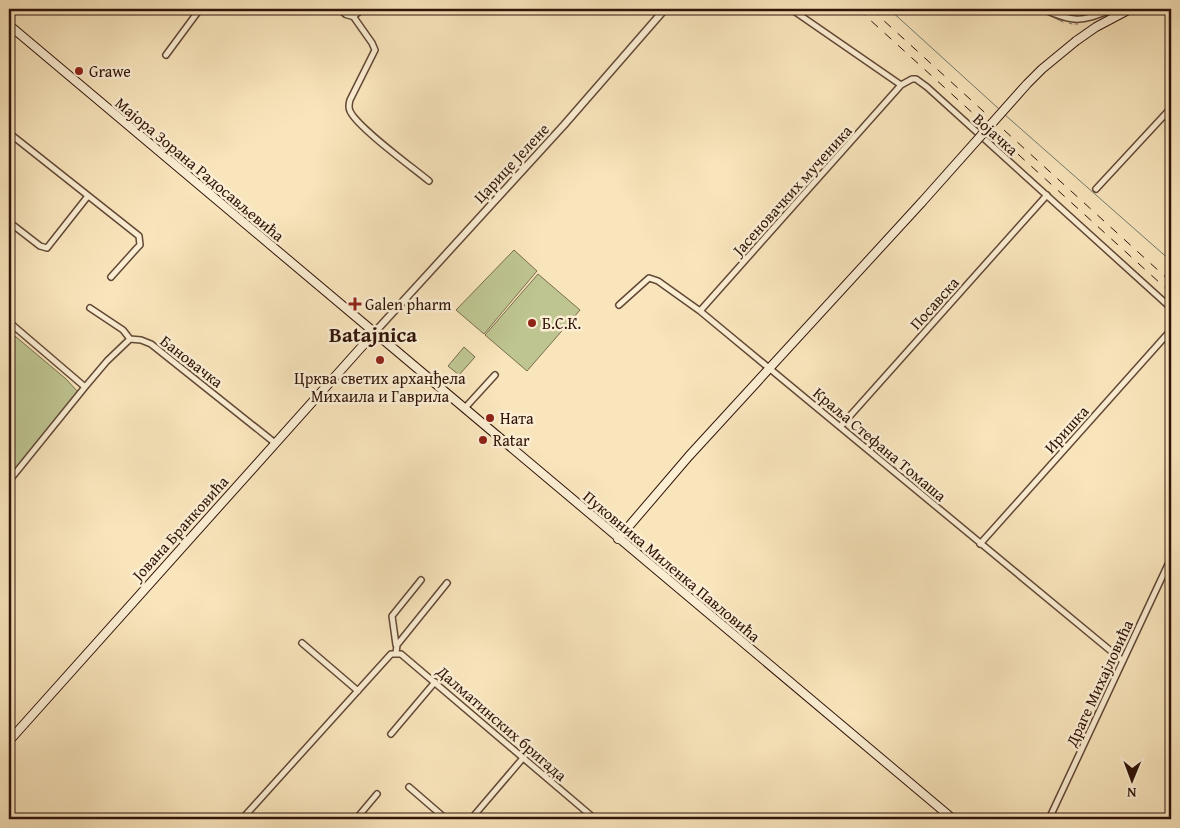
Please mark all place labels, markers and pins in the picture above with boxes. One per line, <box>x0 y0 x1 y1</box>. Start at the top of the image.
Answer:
place label: Grawe <box>89 59 131 83</box>
marker: Grawe <box>73 65 85 77</box>
place label: Galen pharm <box>365 292 451 316</box>
marker: Galen pharm <box>349 298 361 310</box>
place label: Б.С.К. <box>542 311 581 335</box>
marker: Б.С.К. <box>526 317 538 329</box>
marker: Црква светих арханђела Михаила и Гаврила <box>374 354 386 366</box>
place label: Црква светих арханђела Михаила и Гаврила <box>294 366 466 408</box>
place label: Ната <box>500 406 534 430</box>
marker: Ната <box>484 412 496 424</box>
place label: Ratar <box>493 428 530 452</box>
marker: Ratar <box>477 434 489 446</box>

